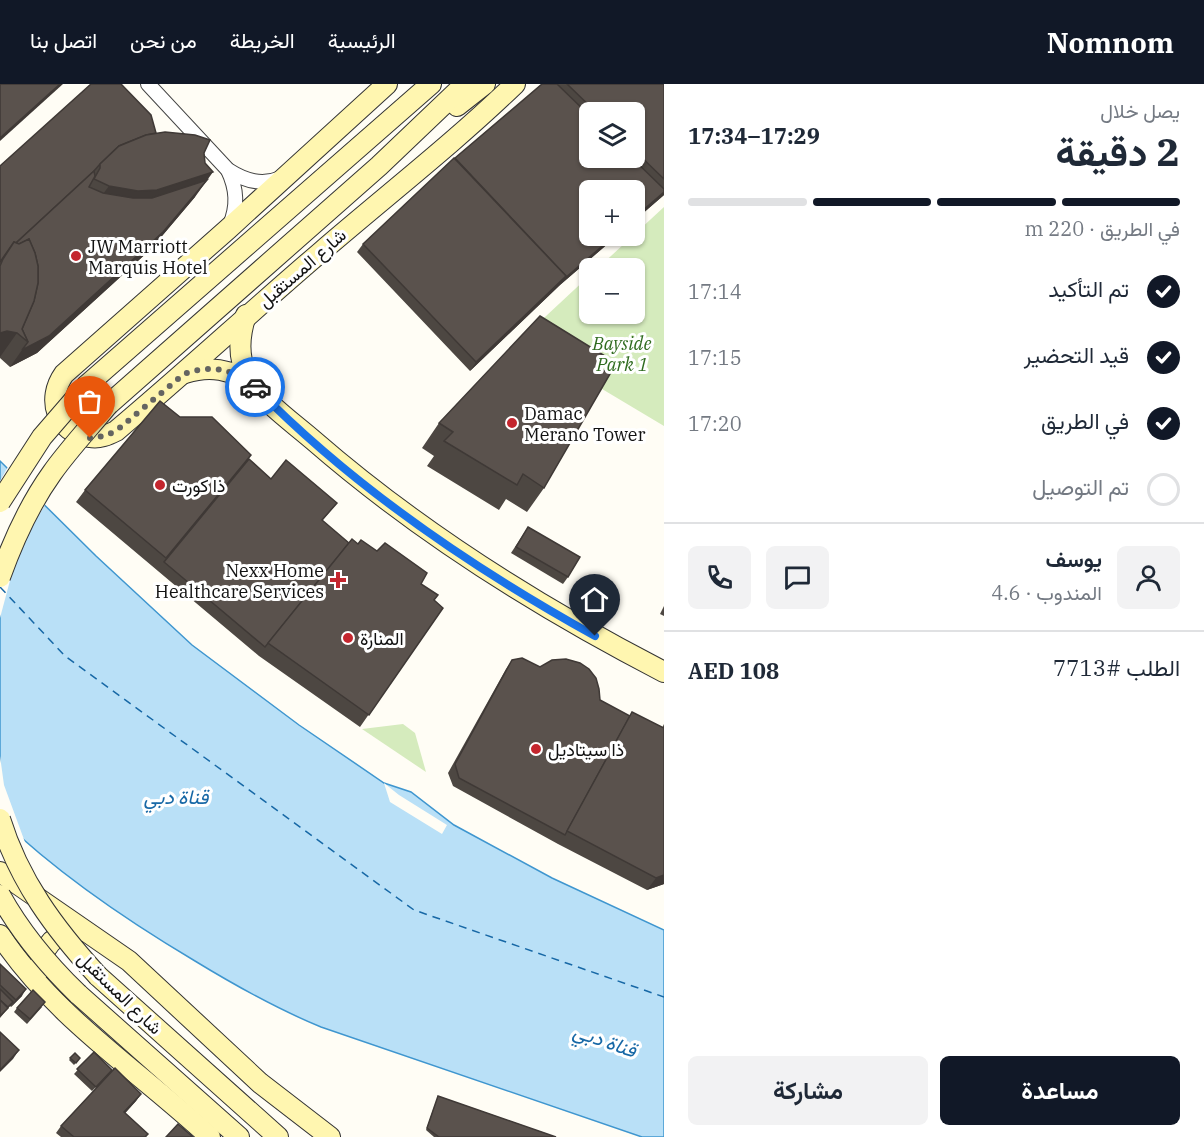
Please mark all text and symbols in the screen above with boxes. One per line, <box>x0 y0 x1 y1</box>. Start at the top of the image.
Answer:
text: Nomnom <box>1047 24 1174 61</box>
text: اتصل بنا <box>30 26 97 54</box>
text: من نحن <box>130 26 197 54</box>
text: الخريطة <box>230 26 295 54</box>
text: الرئيسية <box>328 26 396 54</box>
text: يصل خلال <box>1100 97 1180 124</box>
map controls <box>579 102 645 324</box>
button: layers <box>579 102 645 168</box>
text: 17:29–17:34 <box>688 121 820 150</box>
text: 2 دقيقة <box>1056 126 1180 177</box>
button: + <box>579 180 645 246</box>
text: في الطريق · 220 m <box>1025 215 1180 242</box>
street label: شارع المستقبل <box>253 223 351 313</box>
place label: JW Marriott Marquis Hotel <box>88 235 208 279</box>
marker: JW Marriott Marquis Hotel <box>69 249 83 263</box>
button: − <box>579 258 645 324</box>
text: تم التأكيد <box>1048 274 1129 303</box>
icon: check <box>1147 275 1180 308</box>
text: 17:14 <box>688 278 742 305</box>
park label: Bayside Park 1 <box>592 332 651 376</box>
text: قيد التحضير <box>1024 340 1129 369</box>
icon: check <box>1147 341 1180 374</box>
text: 17:15 <box>688 344 742 371</box>
courier <box>225 357 285 417</box>
icon: car <box>239 371 272 404</box>
pin <box>64 376 115 438</box>
icon: bag <box>73 385 106 418</box>
place label: Damac Merano Tower <box>524 402 645 446</box>
text: في الطريق <box>1041 406 1129 435</box>
icon: check <box>1147 407 1180 440</box>
text: 17:20 <box>688 410 742 437</box>
marker: Damac Merano Tower <box>505 416 519 430</box>
text: تم التوصيل <box>1032 472 1129 501</box>
place label: ذا كورت <box>172 474 225 497</box>
marker: ذا كورت <box>153 478 167 492</box>
text: يوسف <box>1046 544 1102 573</box>
button: phone <box>688 546 751 609</box>
button: chat <box>766 546 829 609</box>
button: person <box>1117 546 1180 609</box>
place label: Nexx Home Healthcare Services <box>155 559 324 603</box>
marker: Nexx Home Healthcare Services <box>329 571 347 589</box>
pin <box>569 574 620 636</box>
text: المندوب · 4.6 <box>991 579 1102 606</box>
icon: home <box>578 583 611 616</box>
place label: المنارة <box>360 627 404 650</box>
marker: المنارة <box>341 631 355 645</box>
text: الطلب #7713 <box>1053 653 1180 682</box>
text: AED 108 <box>688 656 779 685</box>
place label: ذا سيتاديل <box>548 738 624 761</box>
marker: ذا سيتاديل <box>529 742 543 756</box>
water label: قناة دبي <box>144 783 210 814</box>
street label: شارع المستقبل <box>72 947 167 1040</box>
water label: قناة دبي <box>569 1017 642 1068</box>
button: مشاركة <box>688 1056 928 1125</box>
button: مساعدة <box>940 1056 1180 1125</box>

